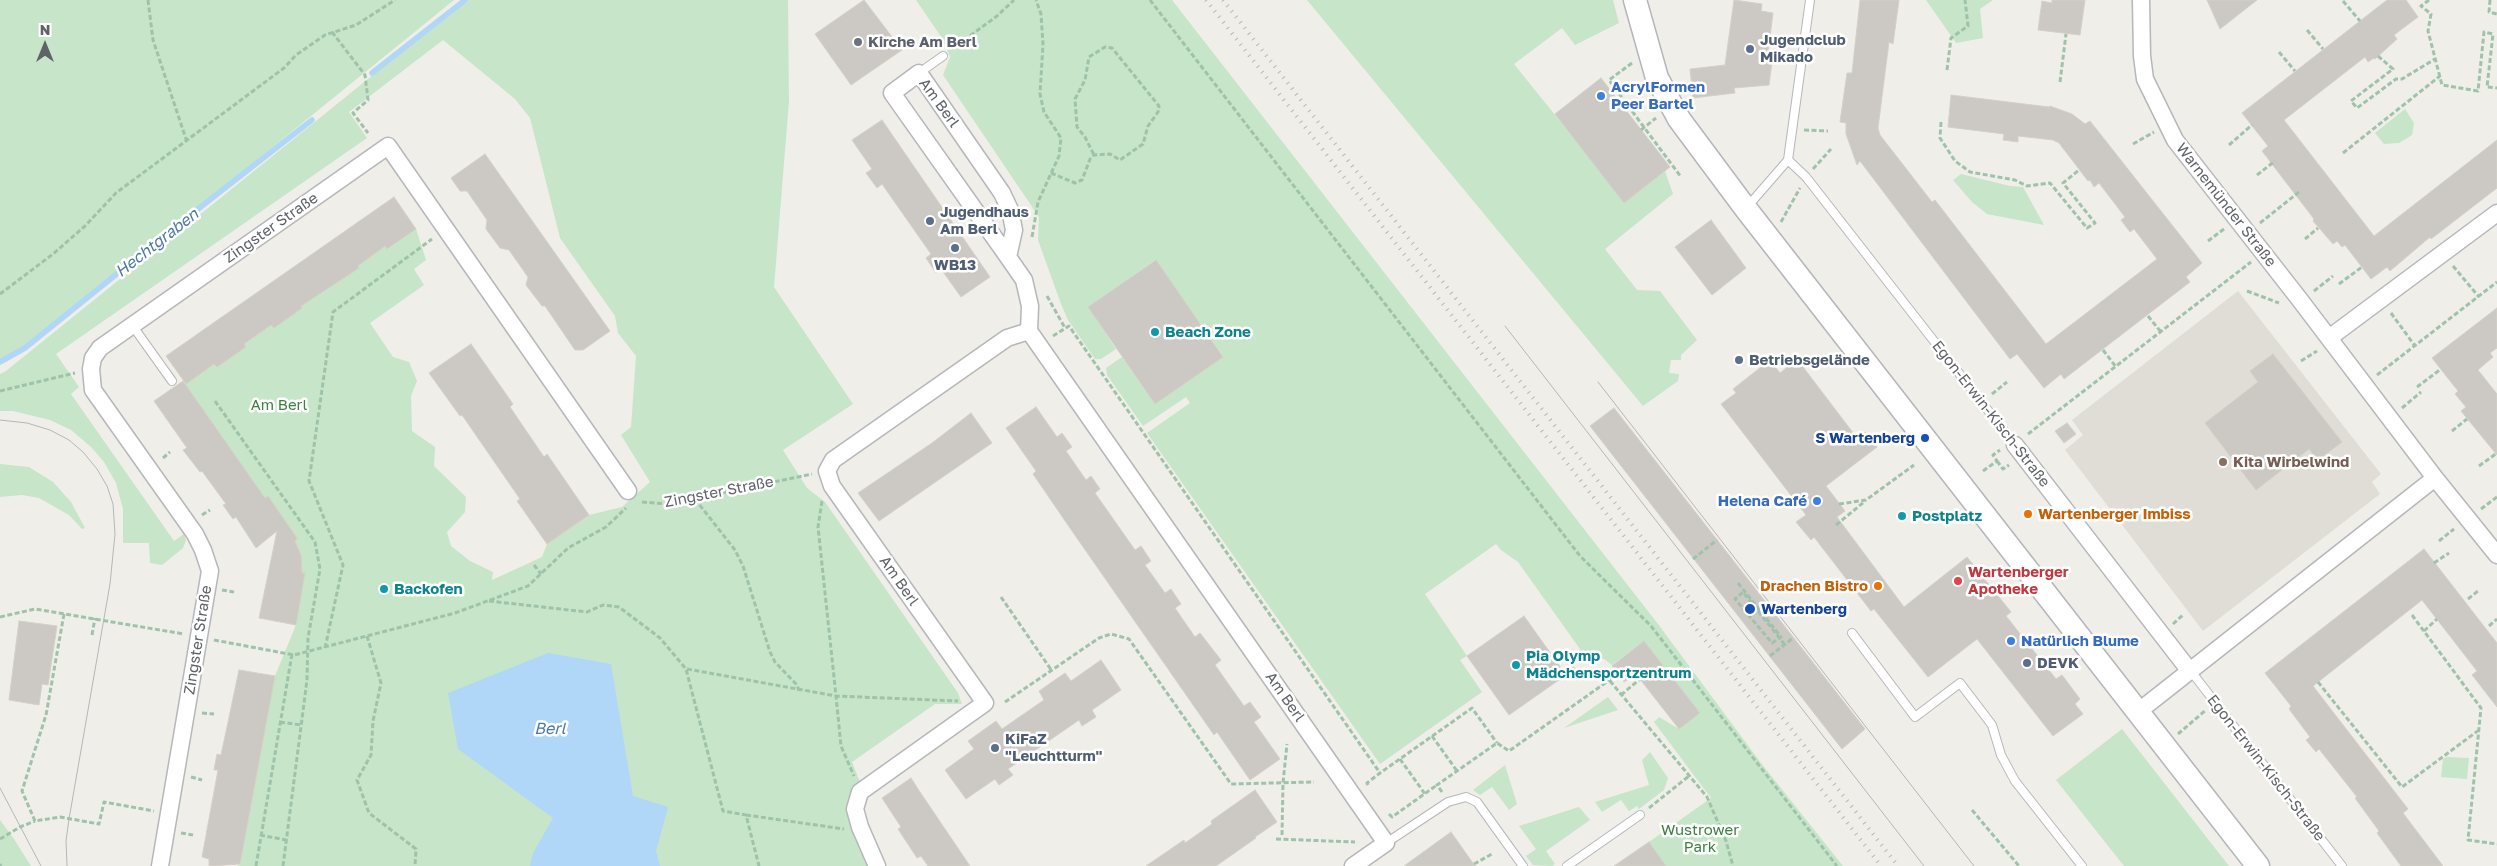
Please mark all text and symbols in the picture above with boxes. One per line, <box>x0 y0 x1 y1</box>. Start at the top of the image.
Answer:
north arrow <box>20 20 70 70</box>
text: N <box>40 21 50 38</box>
place label: Jugendclub Mikado <box>1760 31 1846 66</box>
place label: Kirche Am Berl <box>868 33 977 51</box>
marker: Kirche Am Berl <box>852 36 864 48</box>
marker: Jugendclub Mikado <box>1744 43 1756 55</box>
street label: Am Berl <box>915 75 963 131</box>
place label: AcrylFormen Peer Bartel <box>1611 78 1705 113</box>
marker: AcrylFormen Peer Bartel <box>1595 90 1607 102</box>
street label: Warnemünder Straße <box>2172 140 2280 270</box>
street label: Zingster Straße <box>221 189 321 267</box>
place label: Jugendhaus Am Berl <box>940 203 1029 238</box>
water label: Hechtgraben <box>112 205 202 281</box>
marker: Jugendhaus Am Berl <box>924 215 936 227</box>
marker: WB13 <box>949 242 961 254</box>
place label: WB13 <box>934 256 976 274</box>
place label: Beach Zone <box>1165 323 1251 341</box>
marker: Beach Zone <box>1149 326 1161 338</box>
street label: Egon-Erwin-Kisch-Straße <box>1928 337 2054 491</box>
place label: Betriebsgelände <box>1749 351 1870 369</box>
marker: Betriebsgelände <box>1733 354 1745 366</box>
park label: Am Berl <box>251 396 307 414</box>
place label: S Wartenberg <box>1815 429 1915 447</box>
marker: S Wartenberg <box>1919 432 1931 444</box>
place label: Kita Wirbelwind <box>2233 453 2349 471</box>
marker: Kita Wirbelwind <box>2217 456 2229 468</box>
street label: Zingster Straße <box>663 473 775 511</box>
place label: Helena Café <box>1718 492 1807 510</box>
marker: Helena Café <box>1811 495 1823 507</box>
place label: Wartenberger Imbiss <box>2038 505 2191 523</box>
place label: Postplatz <box>1912 507 1982 525</box>
marker: Wartenberger Imbiss <box>2022 508 2034 520</box>
marker: Postplatz <box>1896 510 1908 522</box>
street label: Am Berl <box>875 553 923 609</box>
place label: Wartenberger Apotheke <box>1968 563 2069 598</box>
marker: Wartenberger Apotheke <box>1952 575 1964 587</box>
place label: Drachen Bistro <box>1760 577 1868 595</box>
place label: Backofen <box>394 580 463 598</box>
marker: Drachen Bistro <box>1872 580 1884 592</box>
marker: Backofen <box>378 583 390 595</box>
street label: Zingster Straße <box>180 584 216 696</box>
place label: Wartenberg <box>1761 600 1847 618</box>
marker: Wartenberg <box>1743 602 1757 616</box>
place label: Natürlich Blume <box>2021 632 2139 650</box>
marker: Natürlich Blume <box>2005 635 2017 647</box>
place label: Pia Olymp Mädchensportzentrum <box>1526 647 1691 682</box>
place label: DEVK <box>2037 654 2079 672</box>
marker: DEVK <box>2021 657 2033 669</box>
marker: Pia Olymp Mädchensportzentrum <box>1510 659 1522 671</box>
street label: Am Berl <box>1261 669 1309 725</box>
street label: Egon-Erwin-Kisch-Straße <box>2203 691 2329 845</box>
water label: Berl <box>534 719 566 739</box>
place label: KiFaZ "Leuchtturm" <box>1005 730 1102 765</box>
marker: KiFaZ "Leuchtturm" <box>989 742 1001 754</box>
park label: Wustrower Park <box>1661 821 1739 856</box>

